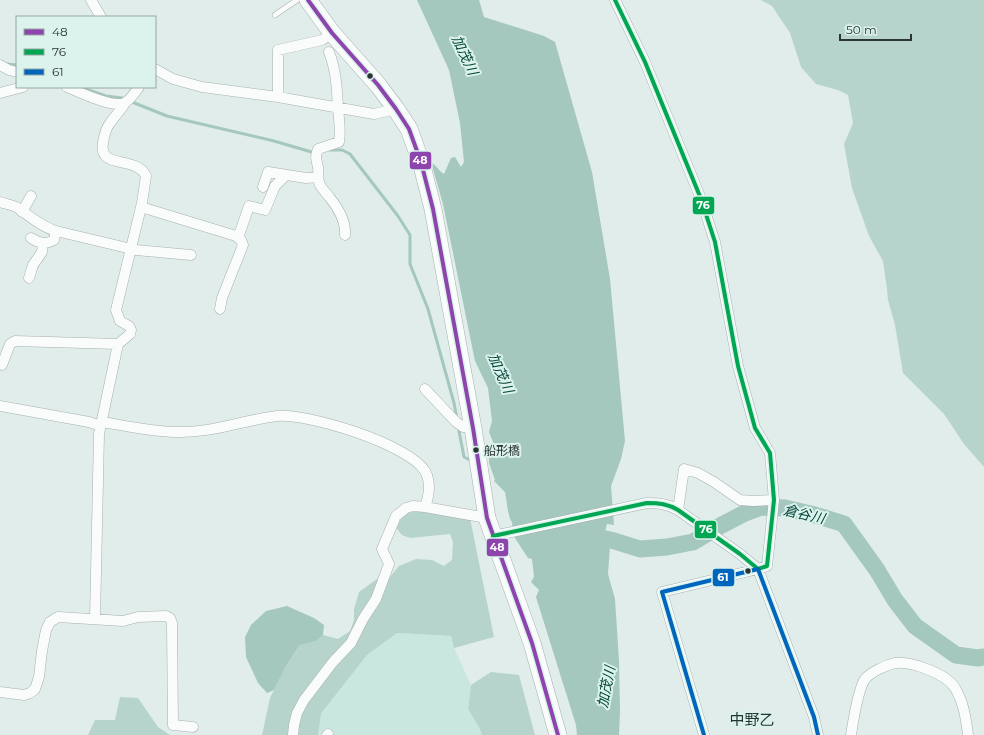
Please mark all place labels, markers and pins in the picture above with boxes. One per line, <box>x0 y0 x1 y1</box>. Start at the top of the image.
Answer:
unlabelled marker <box>365 71 375 81</box>
place label: 船形橋 <box>484 443 520 458</box>
marker: 船形橋 <box>471 445 481 455</box>
unlabelled marker <box>743 566 753 576</box>

